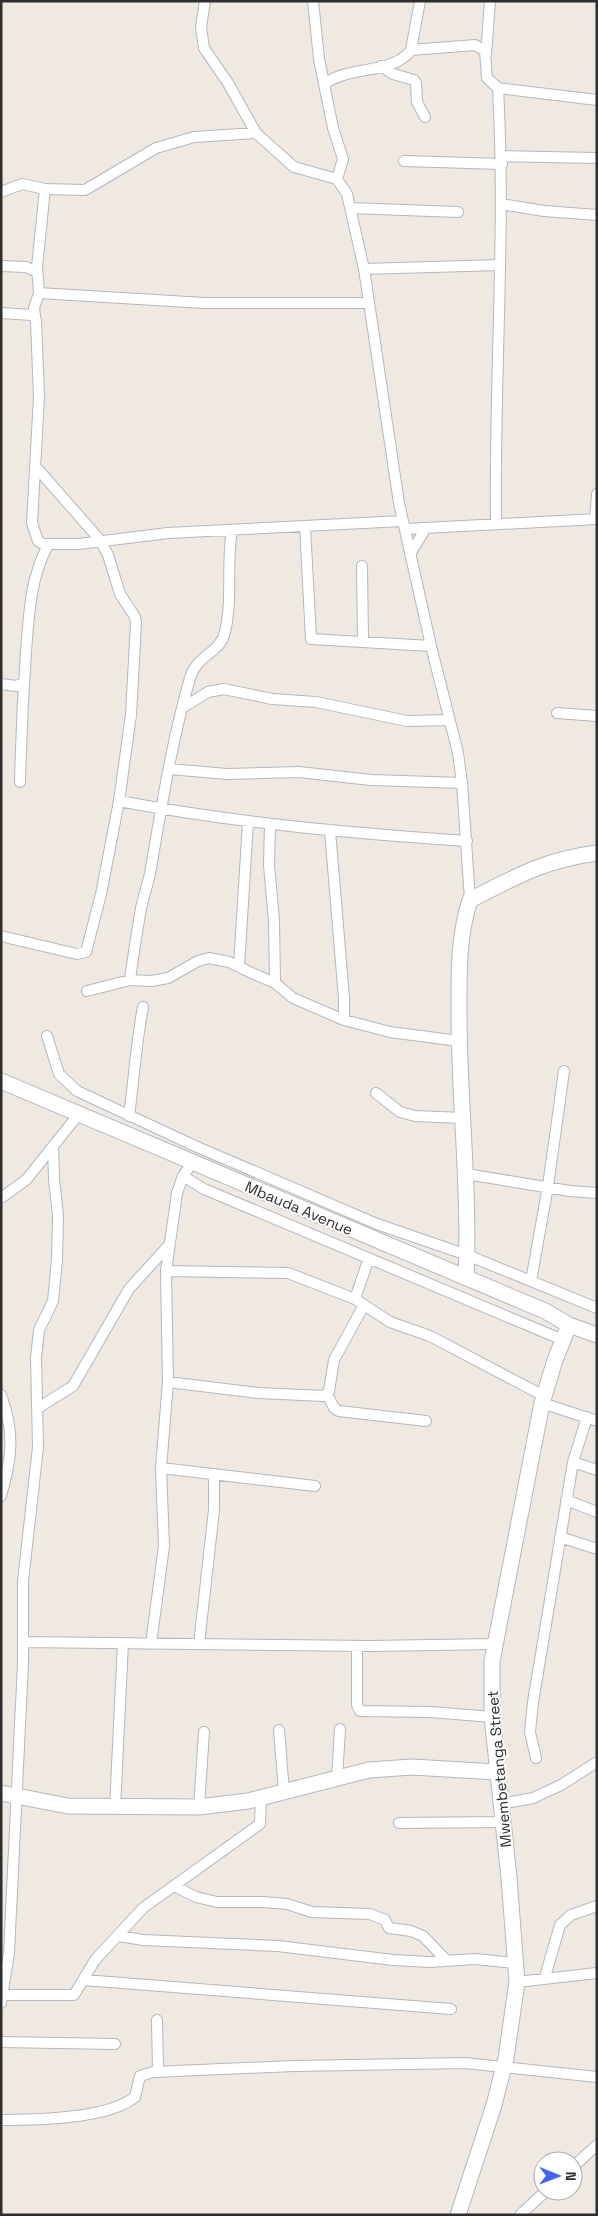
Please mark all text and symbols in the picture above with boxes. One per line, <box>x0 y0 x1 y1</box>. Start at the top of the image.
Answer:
street label: Mbauda Avenue <box>242 1177 356 1239</box>
street label: Mwembetanga Street <box>483 1690 515 1848</box>
north arrow <box>533 2151 583 2201</box>
text: N <box>562 2171 580 2181</box>

